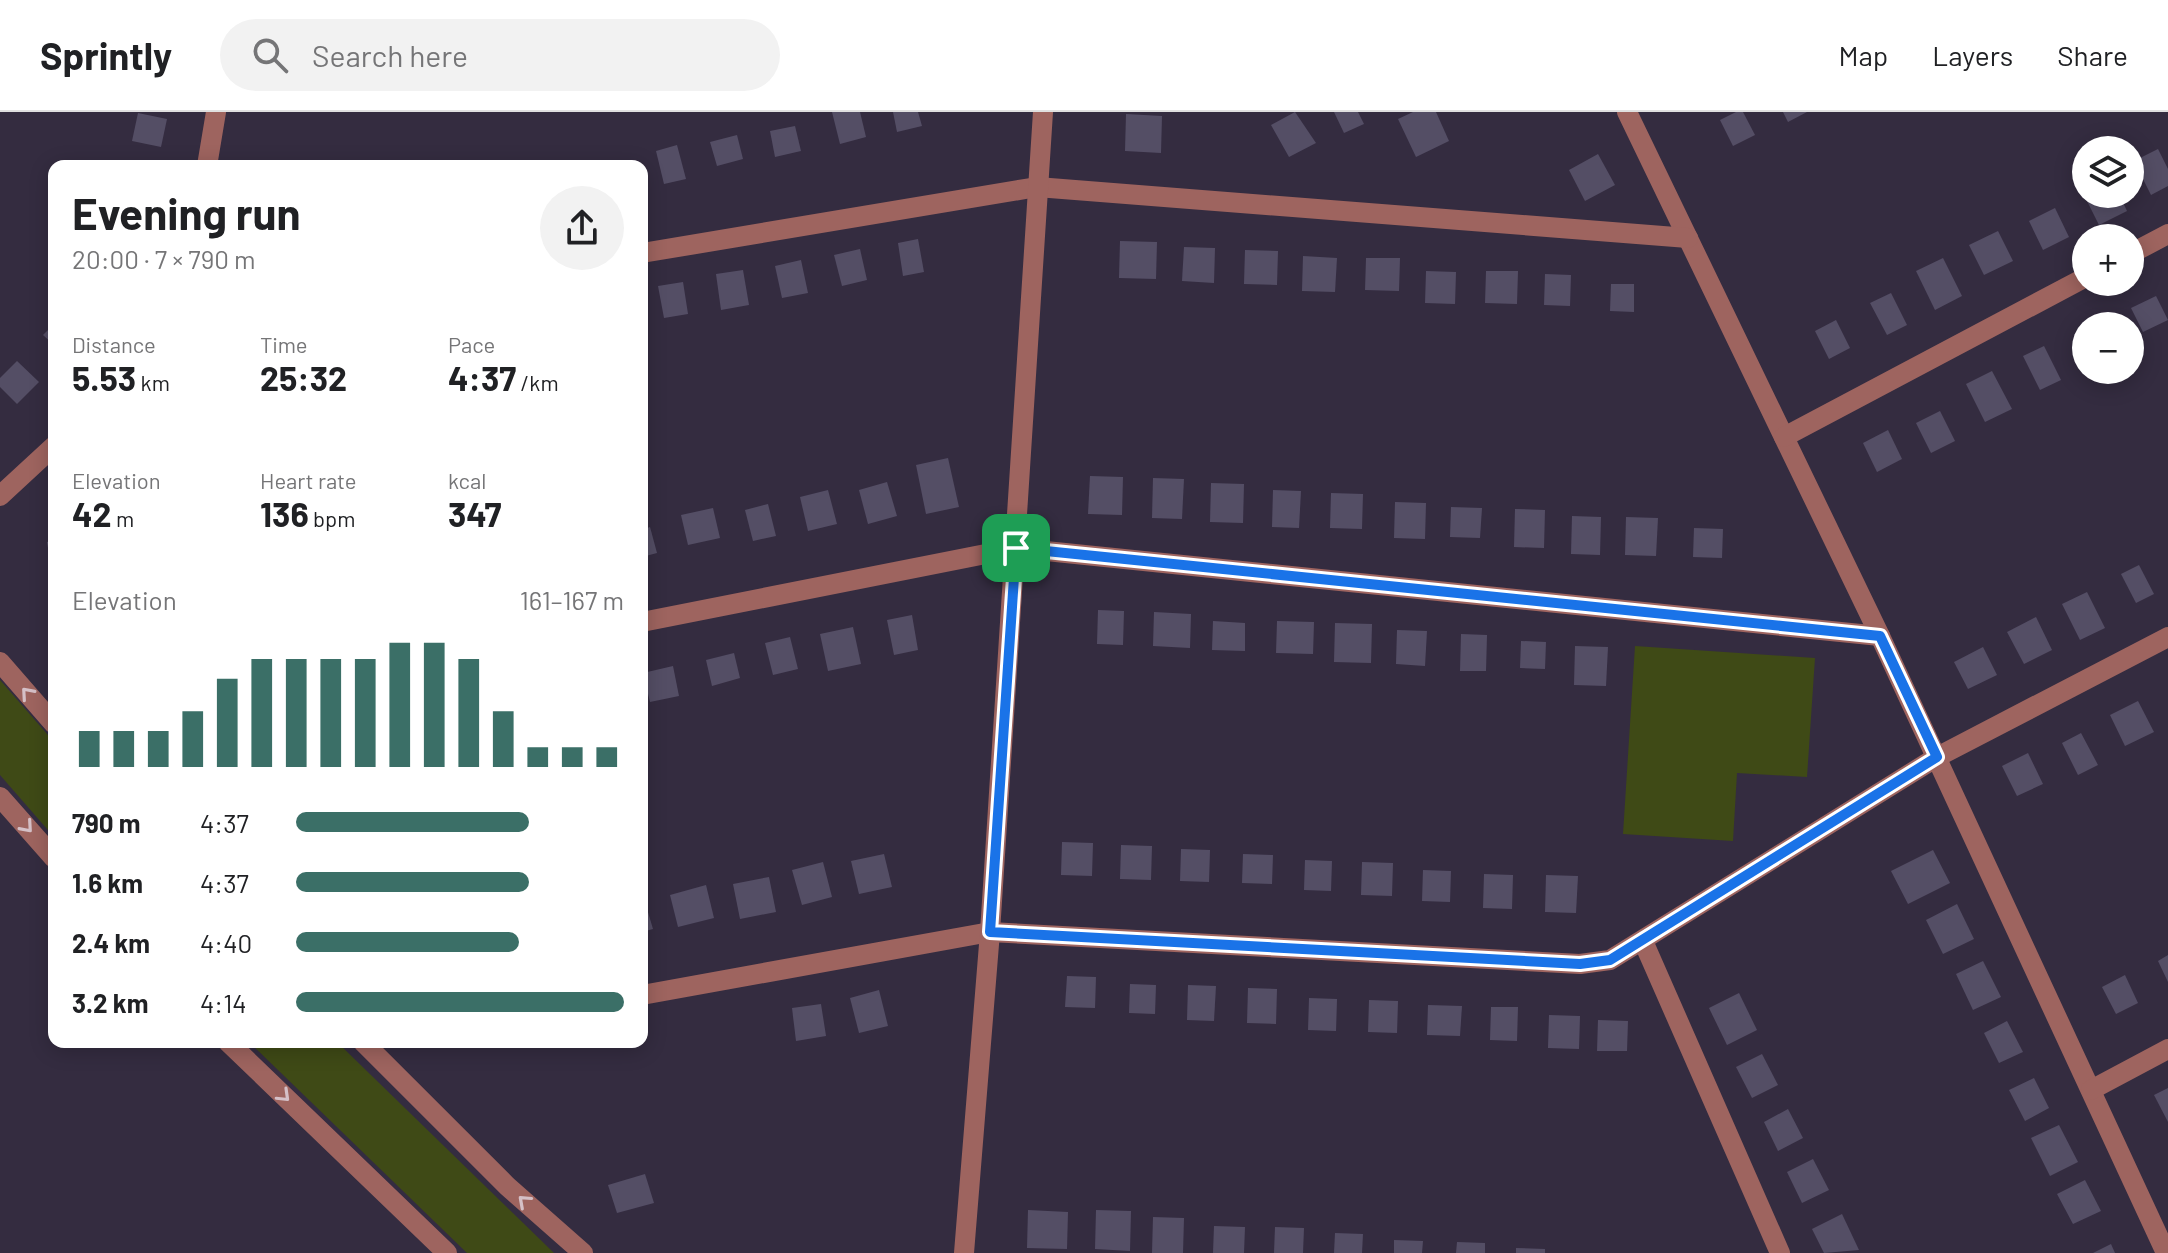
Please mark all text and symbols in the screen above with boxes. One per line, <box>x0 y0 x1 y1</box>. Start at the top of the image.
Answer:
search box <box>220 19 780 91</box>
text: Sprintly <box>40 32 172 78</box>
icon: search <box>248 33 292 77</box>
text: Search here <box>312 37 468 73</box>
text: Map <box>1838 38 1888 72</box>
text: Layers <box>1932 38 2013 72</box>
text: Share <box>2057 38 2128 72</box>
map controls <box>2072 136 2144 384</box>
button: layers <box>2072 136 2144 208</box>
text: Evening run <box>72 186 301 239</box>
button: share <box>540 186 624 270</box>
button: + <box>2072 224 2144 296</box>
text: 20:00 · 7 × 790 m <box>72 243 256 274</box>
button: − <box>2072 312 2144 384</box>
text: Distance <box>72 331 156 357</box>
text: Time <box>260 331 308 357</box>
text: Pace <box>448 331 495 357</box>
text: 5.53 <box>72 357 136 398</box>
text: 25:32 <box>260 357 347 398</box>
text: 4:37 <box>448 357 516 398</box>
text: km <box>136 369 170 395</box>
text: /km <box>516 369 559 395</box>
text: Elevation <box>72 467 161 493</box>
text: Heart rate <box>260 467 357 493</box>
text: kcal <box>448 467 486 493</box>
text: 42 <box>72 493 112 534</box>
text: 136 <box>260 493 309 534</box>
text: 347 <box>448 493 501 534</box>
text: m <box>112 505 134 531</box>
text: bpm <box>309 505 355 531</box>
pin <box>982 514 1050 582</box>
icon: arrive <box>994 526 1038 570</box>
text: Elevation <box>72 584 177 615</box>
text: 161–167 m <box>520 584 624 615</box>
one-way arrow <box>22 687 37 702</box>
text: 790 m <box>72 807 140 838</box>
text: 4:37 <box>200 807 249 838</box>
one-way arrow <box>17 818 32 833</box>
text: 1.6 km <box>72 867 143 898</box>
text: 4:37 <box>200 867 249 898</box>
text: 2.4 km <box>72 927 150 958</box>
text: 4:40 <box>200 927 252 958</box>
text: 3.2 km <box>72 987 148 1018</box>
text: 4:14 <box>200 987 247 1018</box>
one-way arrow <box>275 1087 289 1101</box>
one-way arrow <box>519 1197 534 1211</box>

